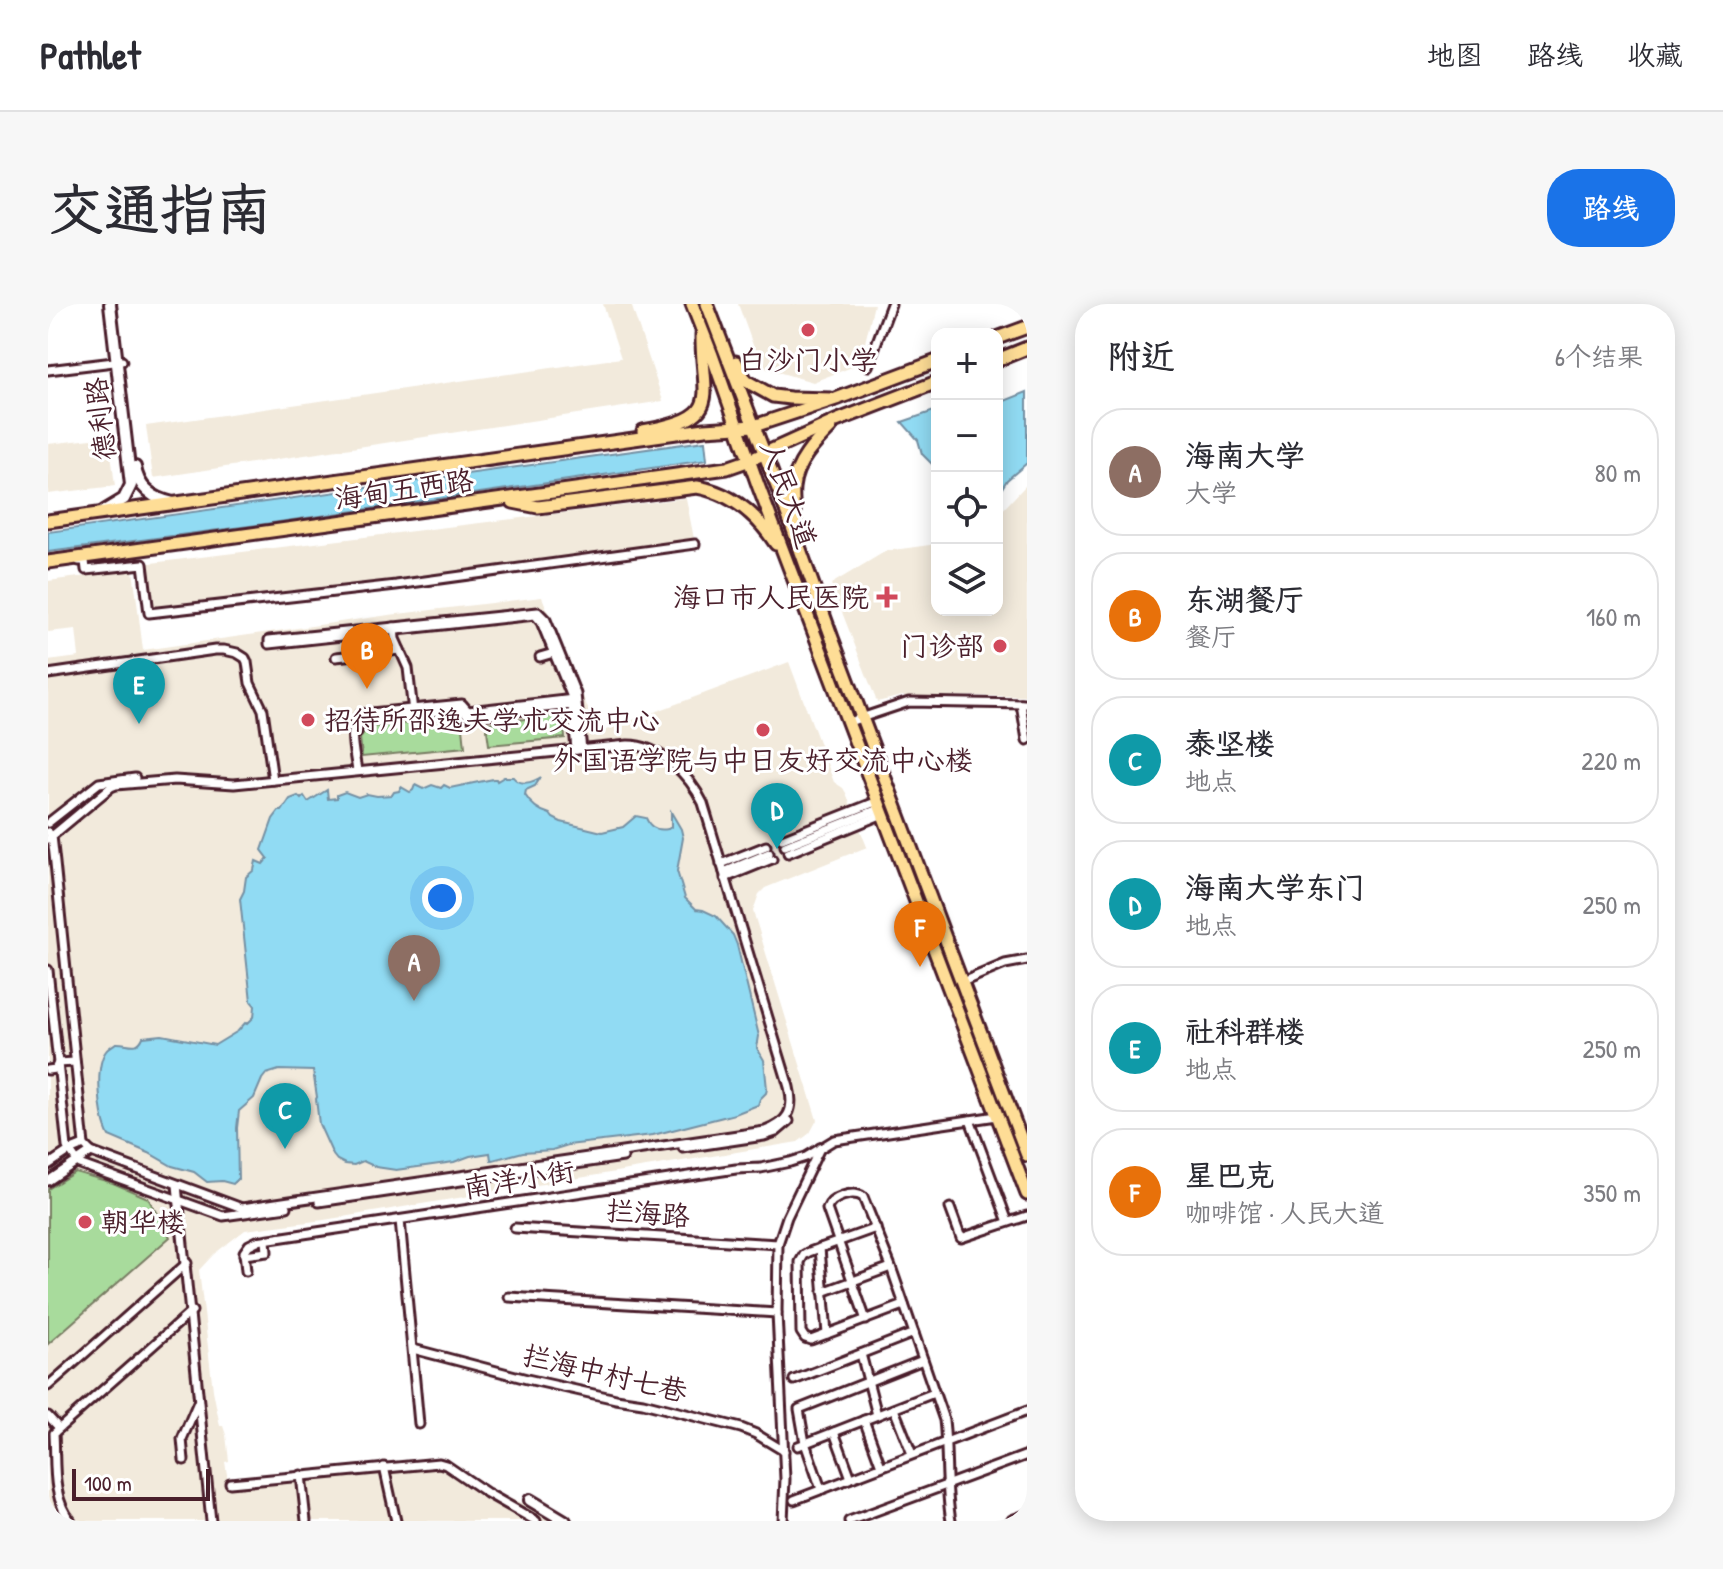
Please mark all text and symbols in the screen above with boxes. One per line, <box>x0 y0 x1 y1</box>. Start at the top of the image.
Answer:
text: Pathlet <box>40 29 141 81</box>
text: 地图 <box>1427 36 1483 74</box>
text: 路线 <box>1527 36 1583 74</box>
text: 收藏 <box>1627 36 1683 74</box>
button: 路线 <box>1547 169 1675 247</box>
text: 交通指南 <box>48 171 272 246</box>
marker: 白沙门小学 <box>799 321 817 339</box>
map controls <box>931 328 1003 616</box>
button: + <box>931 328 1003 400</box>
text: 附近 <box>1107 333 1175 379</box>
text: 6个结果 <box>1555 339 1643 374</box>
place label: 白沙门小学 <box>738 341 878 379</box>
street label: 德利路 <box>76 375 124 463</box>
button: − <box>931 400 1003 472</box>
street label: 人民大道 <box>752 435 826 553</box>
text: 海南大学 <box>1185 435 1305 475</box>
text: A <box>1129 455 1141 490</box>
text: 80 m <box>1594 455 1641 490</box>
street label: 海甸五西路 <box>332 460 476 518</box>
button: locate <box>931 472 1003 544</box>
text: 大学 <box>1185 475 1237 510</box>
button: layers <box>931 544 1003 616</box>
place label: 海口市人民医院 <box>673 578 869 616</box>
text: 东湖餐厅 <box>1185 579 1305 619</box>
marker: 海口市人民医院 <box>876 586 898 608</box>
text: B <box>1128 599 1142 634</box>
text: 160 m <box>1586 599 1641 634</box>
text: 餐厅 <box>1185 619 1237 654</box>
pin: B <box>341 623 393 689</box>
place label: 门诊部 <box>900 627 984 665</box>
marker: 门诊部 <box>991 637 1009 655</box>
pin: E <box>113 658 165 724</box>
place label: 招待所邵逸夫学术交流中心 <box>324 701 660 739</box>
marker: 招待所邵逸夫学术交流中心 <box>299 711 317 729</box>
marker: 外国语学院与中日友好交流中心楼 <box>754 721 772 739</box>
text: 泰坚楼 <box>1185 723 1275 763</box>
place label: 外国语学院与中日友好交流中心楼 <box>553 741 973 779</box>
text: C <box>1128 743 1142 778</box>
text: 220 m <box>1581 743 1641 778</box>
text: 地点 <box>1185 763 1237 798</box>
pin: D <box>751 783 803 849</box>
text: 海南大学东门 <box>1185 867 1365 907</box>
your location <box>422 878 462 918</box>
text: D <box>1129 887 1141 922</box>
text: 250 m <box>1583 887 1641 922</box>
pin: F <box>894 901 946 967</box>
text: 地点 <box>1185 907 1237 942</box>
pin: A <box>388 935 440 1001</box>
text: 社科群楼 <box>1185 1011 1305 1051</box>
text: E <box>1129 1031 1141 1066</box>
text: 250 m <box>1583 1031 1641 1066</box>
text: 地点 <box>1185 1051 1237 1086</box>
pin: C <box>259 1083 311 1149</box>
street label: 南洋小街 <box>461 1151 577 1207</box>
text: 星巴克 <box>1185 1155 1275 1195</box>
text: F <box>1130 1175 1140 1210</box>
text: 350 m <box>1583 1175 1641 1210</box>
street label: 拦海路 <box>605 1191 691 1235</box>
text: 咖啡馆 · 人民大道 <box>1185 1195 1384 1230</box>
place label: 朝华楼 <box>101 1203 185 1241</box>
marker: 朝华楼 <box>76 1213 94 1231</box>
street label: 拦海中村七巷 <box>519 1336 692 1411</box>
scale bar <box>72 1465 210 1501</box>
text: 100 m <box>84 1468 132 1498</box>

